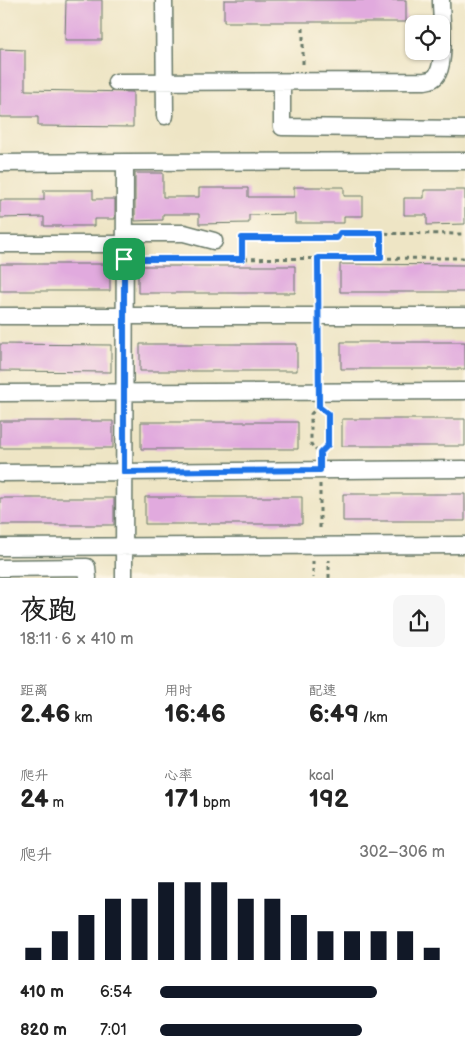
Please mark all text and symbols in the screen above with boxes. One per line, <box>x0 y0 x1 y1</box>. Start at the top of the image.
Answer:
map controls <box>405 15 450 60</box>
button: locate <box>405 15 450 60</box>
pin <box>103 238 145 280</box>
icon: arrive <box>110 245 138 273</box>
text: 夜跑 <box>20 594 76 627</box>
button: share <box>393 595 445 647</box>
text: 18:11 · 6 × 410 m <box>20 630 134 649</box>
text: 距离 <box>20 682 48 699</box>
text: 用时 <box>164 682 192 699</box>
text: 配速 <box>309 682 337 699</box>
text: 2.46 <box>20 699 70 730</box>
text: 16:46 <box>164 699 226 730</box>
text: 6:49 <box>309 699 359 730</box>
text: km <box>70 709 93 726</box>
text: /km <box>359 709 388 726</box>
text: 爬升 <box>20 767 48 784</box>
text: 心率 <box>164 767 192 784</box>
text: kcal <box>309 767 334 784</box>
text: 24 <box>20 784 49 815</box>
text: 171 <box>164 784 199 815</box>
text: 192 <box>309 784 349 815</box>
text: m <box>49 794 64 811</box>
text: bpm <box>199 794 231 811</box>
text: 302–306 m <box>359 843 445 862</box>
text: 爬升 <box>20 846 52 865</box>
text: 410 m <box>20 983 64 1002</box>
text: 6:54 <box>100 983 132 1002</box>
text: 820 m <box>20 1021 67 1040</box>
text: 7:01 <box>100 1021 127 1040</box>

